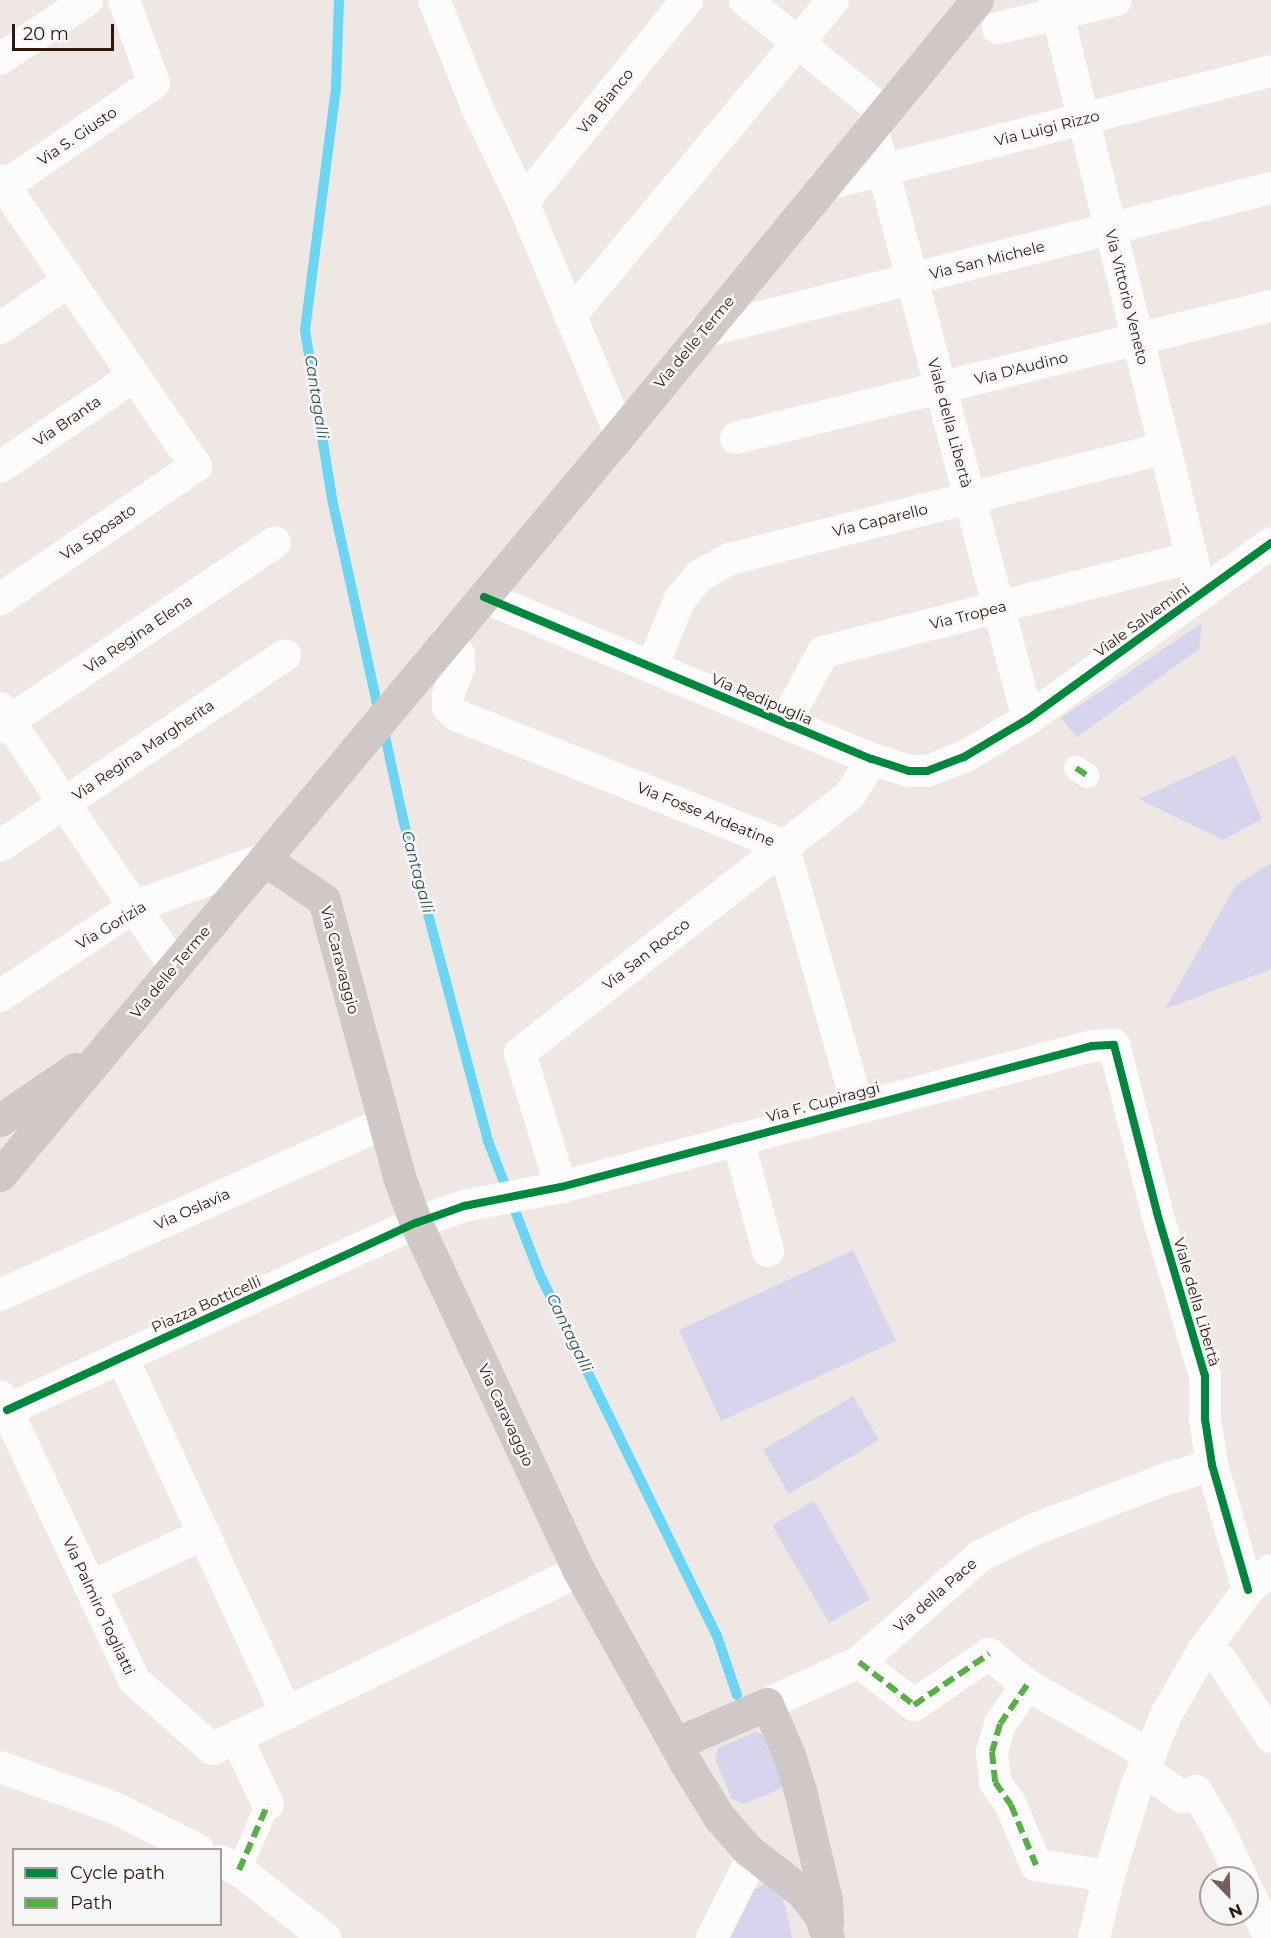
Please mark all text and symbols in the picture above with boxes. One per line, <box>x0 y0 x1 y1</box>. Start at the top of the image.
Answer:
scale bar <box>15 12 117 50</box>
text: 20 m <box>23 23 69 45</box>
street label: Via Bianco <box>573 65 637 137</box>
street label: Via S. Giusto <box>34 103 120 169</box>
street label: Via Luigi Rizzo <box>993 106 1101 150</box>
street label: Via Vittorio Veneto <box>1102 228 1152 366</box>
street label: Via San Michele <box>928 237 1046 283</box>
street label: Via delle Terme <box>650 292 738 392</box>
street label: Via D'Audino <box>972 348 1070 388</box>
water label: Cantagalli <box>300 354 332 440</box>
street label: Viale della Libertà <box>924 356 976 490</box>
street label: Via Branta <box>30 392 104 450</box>
street label: Via Caparello <box>830 499 930 541</box>
street label: Via Sposato <box>57 500 139 564</box>
street label: Viale Salvemini <box>1091 579 1193 661</box>
street label: Via Regina Elena <box>81 591 195 677</box>
street label: Via Tropea <box>928 597 1008 633</box>
street label: Via Redipuglia <box>709 670 815 728</box>
street label: Via Regina Margherita <box>69 696 217 804</box>
street label: Via Fosse Ardeatine <box>634 778 778 850</box>
water label: Cantagalli <box>397 829 437 915</box>
street label: Via Gorizia <box>73 897 149 953</box>
street label: Via Caravaggio <box>317 904 363 1016</box>
street label: Via San Rocco <box>599 914 693 994</box>
street label: Via delle Terme <box>126 922 214 1022</box>
street label: Via F. Cupiraggi <box>764 1078 882 1126</box>
street label: Via Oslavia <box>151 1184 233 1234</box>
street label: Viale della Libertà <box>1170 1236 1224 1368</box>
street label: Piazza Botticelli <box>148 1272 264 1336</box>
water label: Cantagalli <box>542 1291 596 1375</box>
street label: Via Caravaggio <box>474 1361 538 1469</box>
street label: Via Palmiro Togliatti <box>59 1534 139 1678</box>
street label: Via della Pace <box>890 1554 980 1636</box>
legend <box>12 1848 222 1926</box>
text: Cycle path <box>70 1862 165 1884</box>
north arrow <box>1199 1866 1259 1926</box>
text: Path <box>70 1892 113 1914</box>
text: N <box>1226 1900 1245 1922</box>

